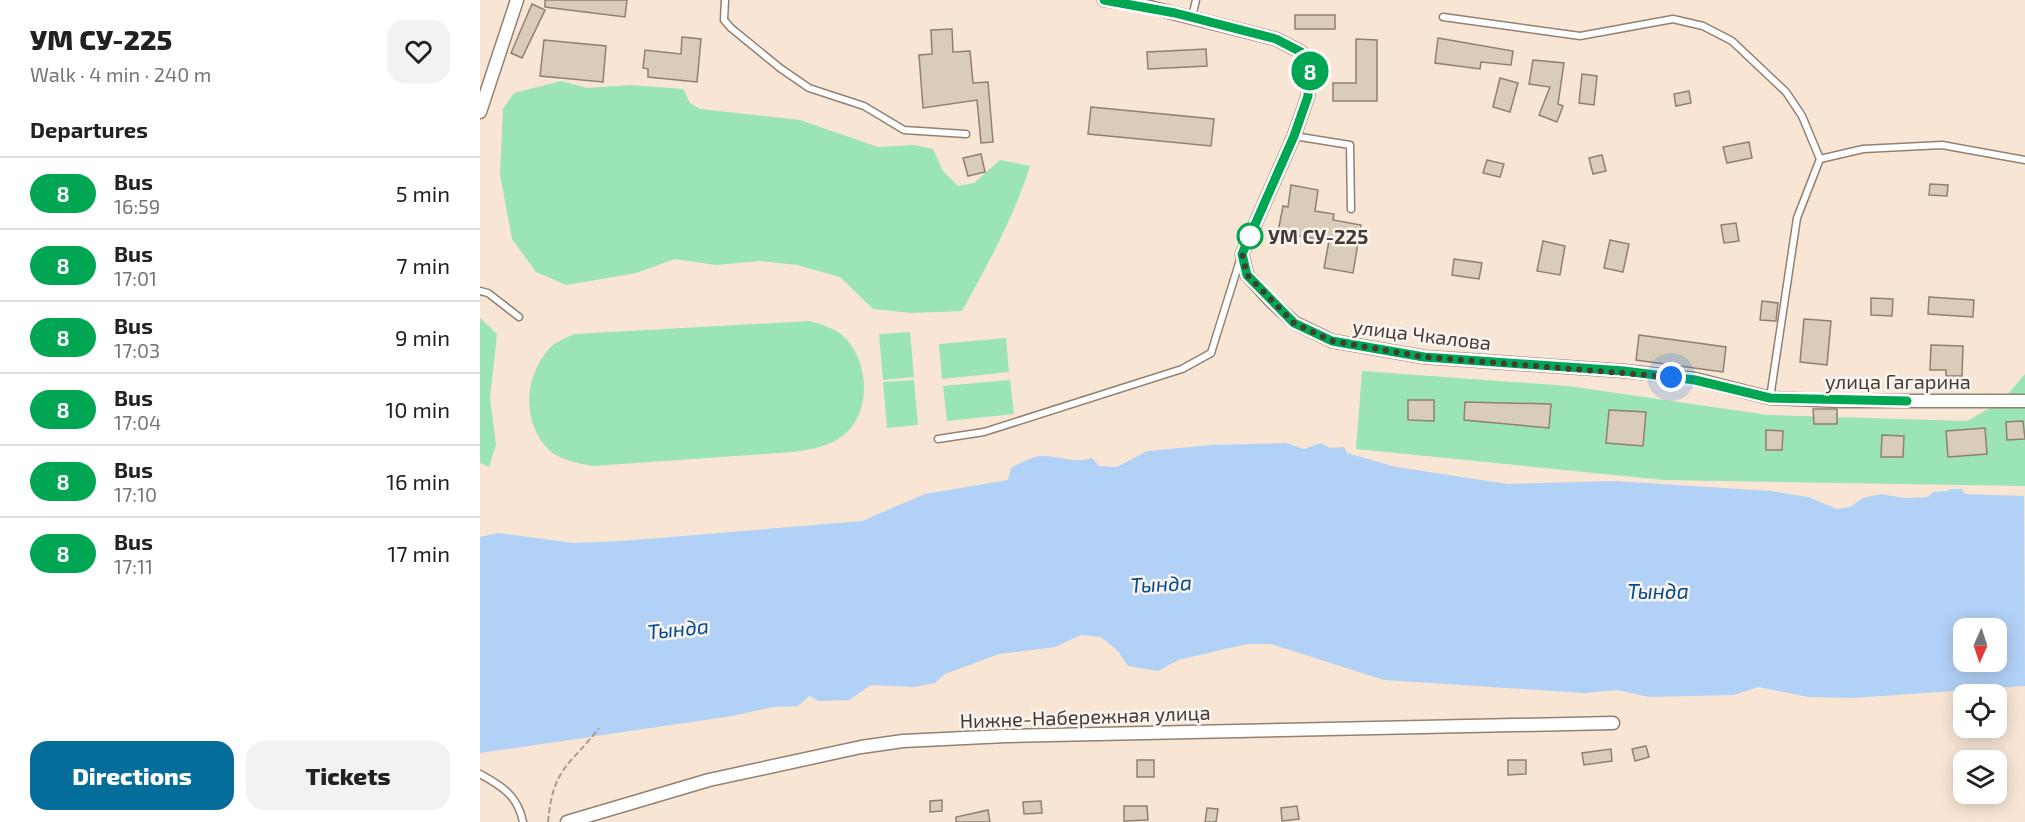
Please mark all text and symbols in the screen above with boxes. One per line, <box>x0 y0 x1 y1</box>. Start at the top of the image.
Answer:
button: heart <box>387 20 450 83</box>
text: УМ СУ-225 <box>30 22 172 56</box>
line badge: 8 <box>1290 52 1330 90</box>
text: 8 <box>1303 59 1317 84</box>
text: Walk · 4 min · 240 m <box>30 62 211 86</box>
text: Departures <box>30 116 148 142</box>
text: Bus <box>114 168 153 194</box>
text: 5 min <box>396 180 450 206</box>
text: 8 <box>56 181 70 206</box>
text: 16:59 <box>114 194 160 218</box>
marker: УМ СУ-225 <box>1237 223 1263 249</box>
place label: УМ СУ-225 <box>1268 224 1368 248</box>
text: Bus <box>114 240 153 266</box>
text: 7 min <box>396 252 450 278</box>
text: 8 <box>56 253 70 278</box>
text: 17:01 <box>114 266 157 290</box>
text: Bus <box>114 312 153 338</box>
street label: улица Чкалова <box>1351 314 1493 355</box>
text: 9 min <box>395 324 450 350</box>
text: 8 <box>56 325 70 350</box>
text: 17:03 <box>114 338 160 362</box>
your location <box>1656 362 1686 392</box>
street label: улица Гагарина <box>1825 369 1971 394</box>
text: Bus <box>114 384 153 410</box>
text: 10 min <box>386 396 450 422</box>
text: 8 <box>56 397 70 422</box>
text: 17:04 <box>114 410 161 434</box>
text: Bus <box>114 456 153 482</box>
text: 16 min <box>386 468 450 494</box>
text: 8 <box>56 469 70 494</box>
text: 17:10 <box>114 482 157 506</box>
text: Bus <box>114 528 153 554</box>
text: 17 min <box>388 540 450 566</box>
text: 8 <box>56 541 70 566</box>
text: 17:11 <box>114 554 153 578</box>
water label: Тында <box>1130 569 1192 597</box>
water label: Тында <box>1627 578 1689 603</box>
water label: Тында <box>646 612 710 644</box>
north arrow <box>1953 618 2007 672</box>
map controls <box>1953 618 2007 804</box>
button: locate <box>1953 684 2007 738</box>
street label: Нижне-Набережная улица <box>959 700 1211 733</box>
button: Directions <box>30 741 234 810</box>
button: Tickets <box>246 741 450 810</box>
button: layers <box>1953 750 2007 804</box>

